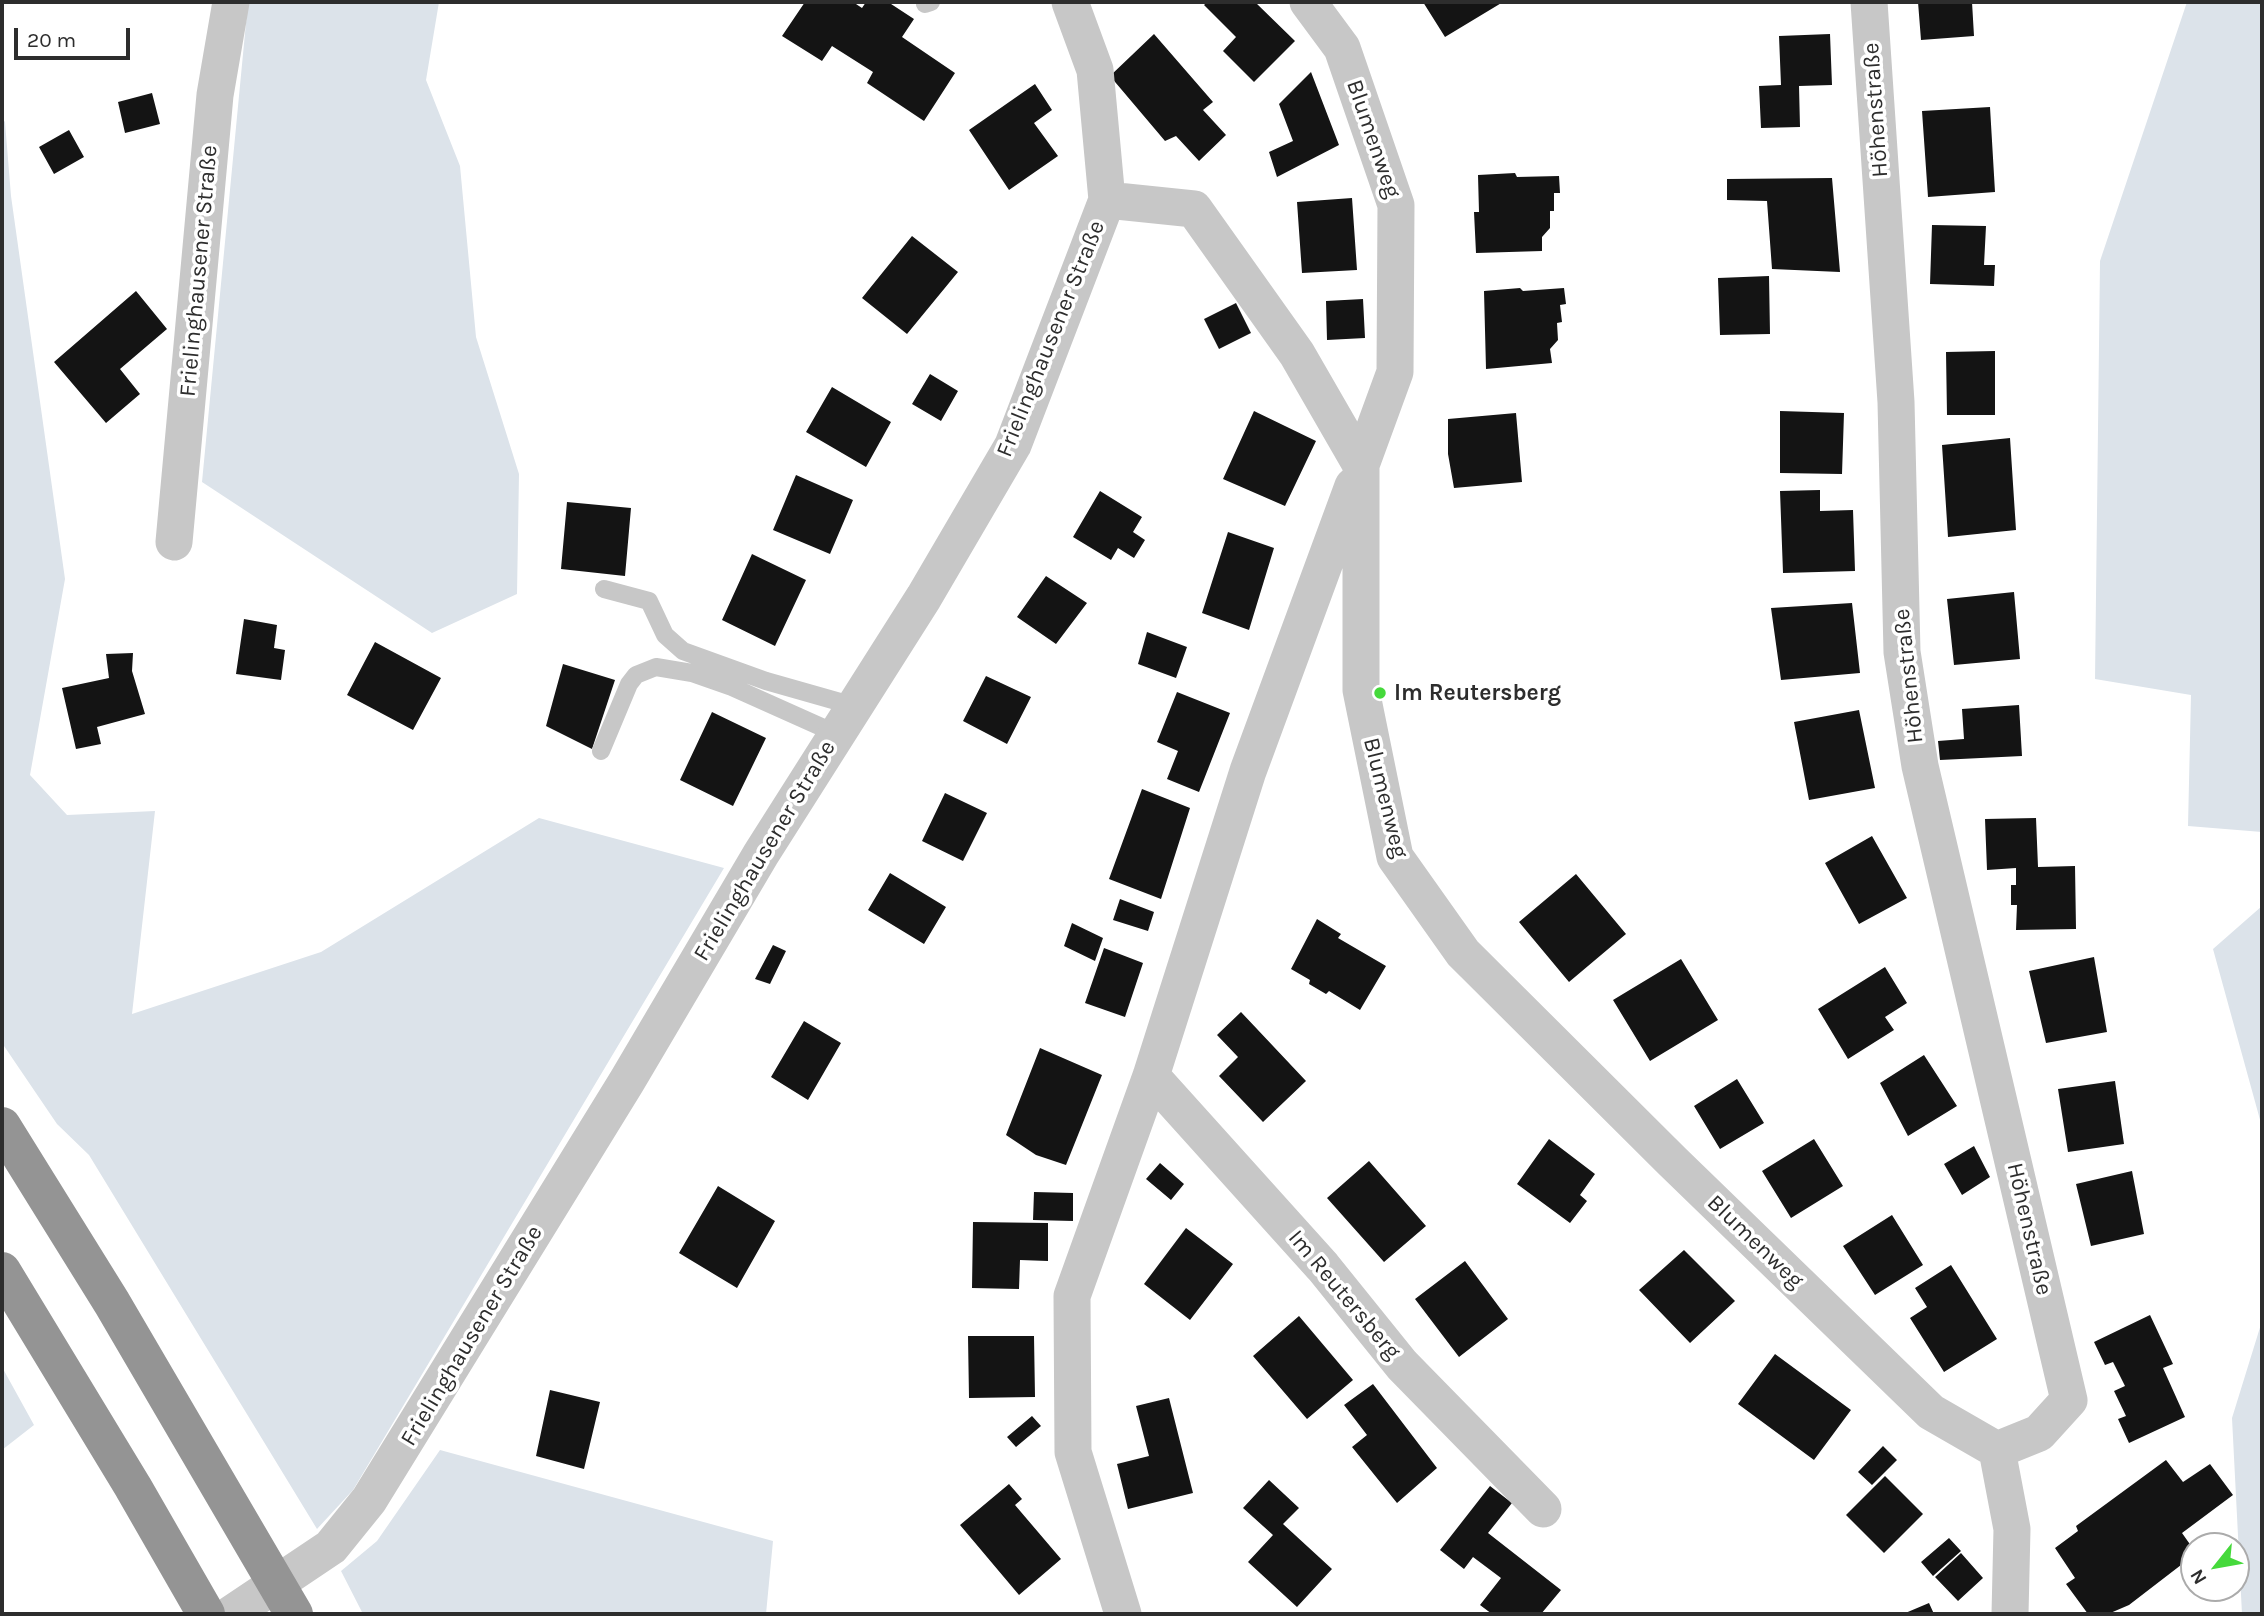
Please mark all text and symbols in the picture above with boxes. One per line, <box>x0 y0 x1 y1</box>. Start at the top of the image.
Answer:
scale bar <box>18 14 133 58</box>
text: 20 m <box>27 28 76 52</box>
street label: Höhenstraße <box>1858 42 1894 178</box>
street label: Blumenweg <box>1340 76 1406 202</box>
street label: Frielinghausener Straße <box>174 144 224 398</box>
street label: Frielinghausener Straße <box>991 217 1111 461</box>
street label: Höhenstraße <box>1888 607 1930 745</box>
place label: Im Reutersberg <box>1394 679 1561 707</box>
marker: Im Reutersberg <box>1372 685 1388 701</box>
street label: Blumenweg <box>1357 735 1413 861</box>
street label: Frielinghausener Straße <box>688 736 842 966</box>
street label: Höhenstraße <box>2000 1160 2058 1298</box>
street label: Blumenweg <box>1701 1189 1809 1295</box>
street label: Frielinghausener Straße <box>395 1221 549 1451</box>
street label: Im Reutersberg <box>1282 1225 1406 1365</box>
north arrow <box>2180 1532 2250 1602</box>
text: N <box>2186 1565 2212 1588</box>

